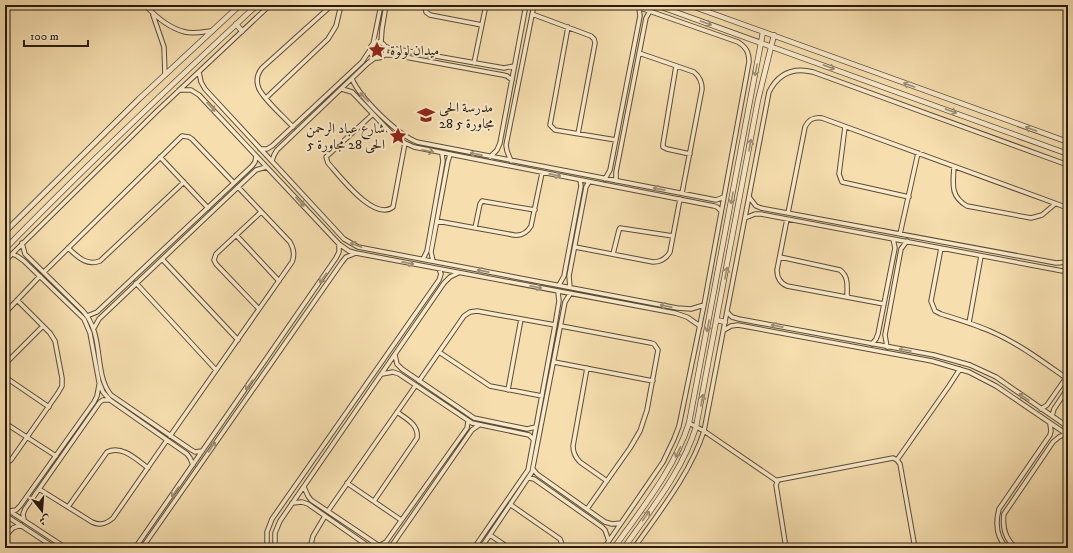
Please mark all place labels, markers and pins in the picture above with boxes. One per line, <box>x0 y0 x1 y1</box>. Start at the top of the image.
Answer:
place icon: ميدان لولوة <box>367 40 387 60</box>
place label: ميدان لولوة <box>390 42 439 60</box>
place label: مدرسة الحى 28 مجاورة 5 <box>439 99 494 133</box>
school or university icon: مدرسة الحى 28 مجاورة 5 <box>416 105 436 125</box>
place label: شارع عباد الرحمن الحى 28 مجاورة 5 <box>306 120 385 154</box>
place icon: شارع عباد الرحمن الحى 28 مجاورة 5 <box>388 126 408 146</box>

